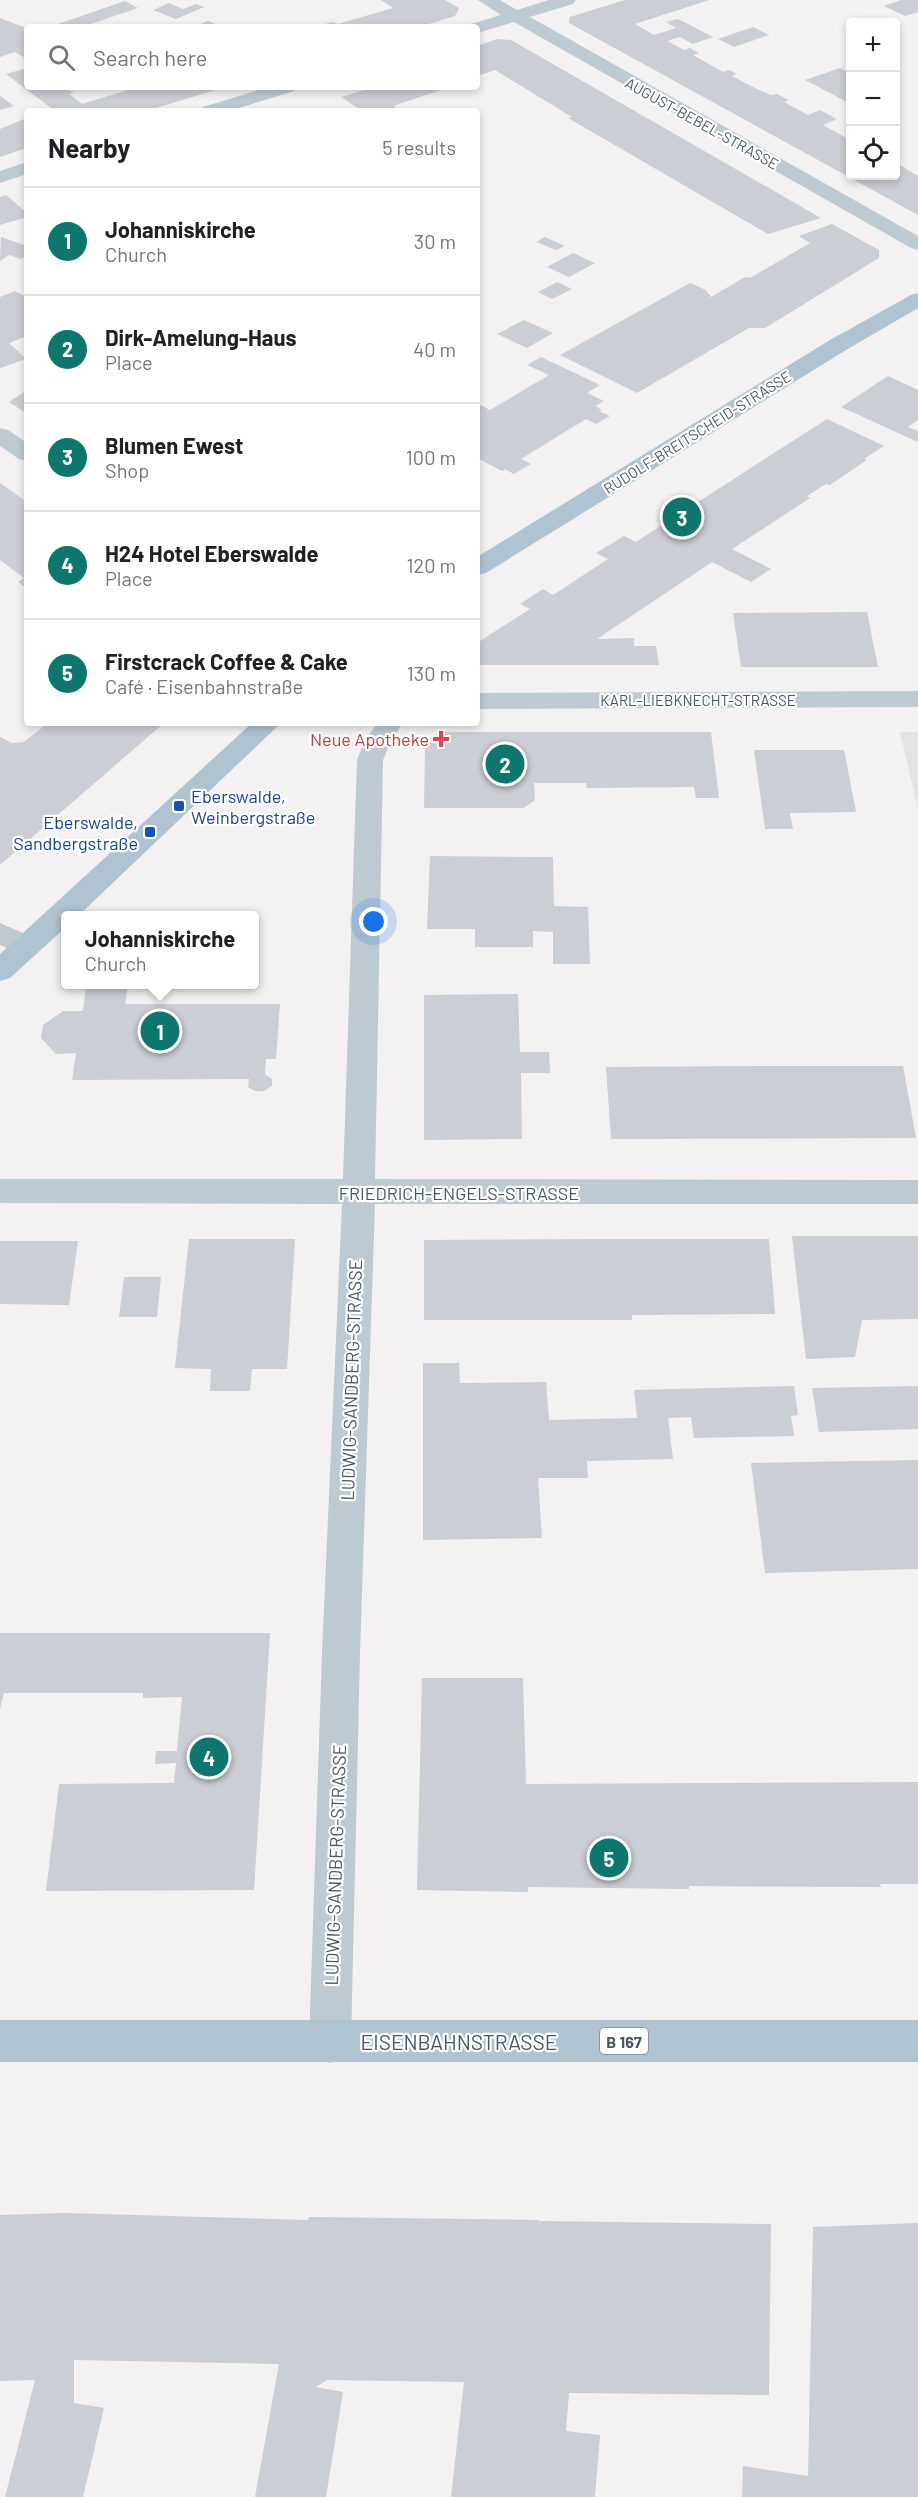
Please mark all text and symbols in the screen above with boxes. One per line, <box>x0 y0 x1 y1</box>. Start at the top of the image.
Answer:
map controls <box>846 18 900 180</box>
button: + <box>846 18 900 72</box>
search box <box>24 24 480 90</box>
icon: search <box>45 41 78 74</box>
text: Search here <box>93 44 207 70</box>
button: − <box>846 72 900 126</box>
street label: AUGUST-BEBEL-STRASSE <box>622 73 782 173</box>
button: locate <box>846 126 900 180</box>
text: Nearby <box>48 132 130 163</box>
text: 5 results <box>382 135 456 159</box>
text: Johanniskirche <box>105 216 256 242</box>
text: 1 <box>64 229 71 253</box>
text: 30 m <box>414 229 456 253</box>
text: Church <box>105 242 167 266</box>
text: Dirk-Amelung-Haus <box>105 324 297 350</box>
text: 2 <box>62 337 73 361</box>
text: 40 m <box>413 337 456 361</box>
text: Place <box>105 350 153 374</box>
street label: RUDOLF-BREITSCHEID-STRASSE <box>600 367 794 497</box>
text: Blumen Ewest <box>105 432 243 458</box>
text: 3 <box>62 445 73 469</box>
text: 100 m <box>406 445 456 469</box>
text: Shop <box>105 458 149 482</box>
pin: 3 <box>662 494 702 540</box>
text: H24 Hotel Eberswalde <box>105 540 318 566</box>
text: 4 <box>61 553 74 577</box>
text: 120 m <box>406 553 456 577</box>
text: Place <box>105 566 153 590</box>
text: Firstcrack Coffee & Cake <box>105 648 348 674</box>
text: 5 <box>62 661 73 685</box>
text: 130 m <box>407 661 456 685</box>
text: Café · Eisenbahnstraße <box>105 674 303 698</box>
street label: KARL-LIEBKNECHT-STRASSE <box>600 691 796 709</box>
place label: Neue Apotheke <box>310 728 429 750</box>
marker: Neue Apotheke <box>434 732 448 746</box>
pin: 2 <box>486 742 524 786</box>
place label: Eberswalde, Weinbergstraße <box>191 785 315 828</box>
marker: Eberswalde, Weinbergstraße <box>172 799 186 813</box>
place label: Eberswalde, Sandbergstraße <box>13 811 138 854</box>
marker: Eberswalde, Sandbergstraße <box>143 825 157 839</box>
your location <box>359 907 388 936</box>
popup <box>61 911 259 989</box>
text: Johanniskirche <box>85 925 235 951</box>
text: Church <box>85 951 147 975</box>
pin: 1 <box>140 1008 180 1054</box>
street label: FRIEDRICH-ENGELS-STRASSE <box>339 1182 579 1204</box>
street label: LUDWIG-SANDBERG-STRASSE <box>336 1259 366 1501</box>
pin: 4 <box>190 1734 228 1780</box>
street label: LUDWIG-SANDBERG-STRASSE <box>320 1744 350 1986</box>
pin: 5 <box>590 1836 628 1880</box>
road number: B 167 <box>600 2028 648 2054</box>
street label: EISENBAHNSTRASSE <box>360 2029 558 2054</box>

